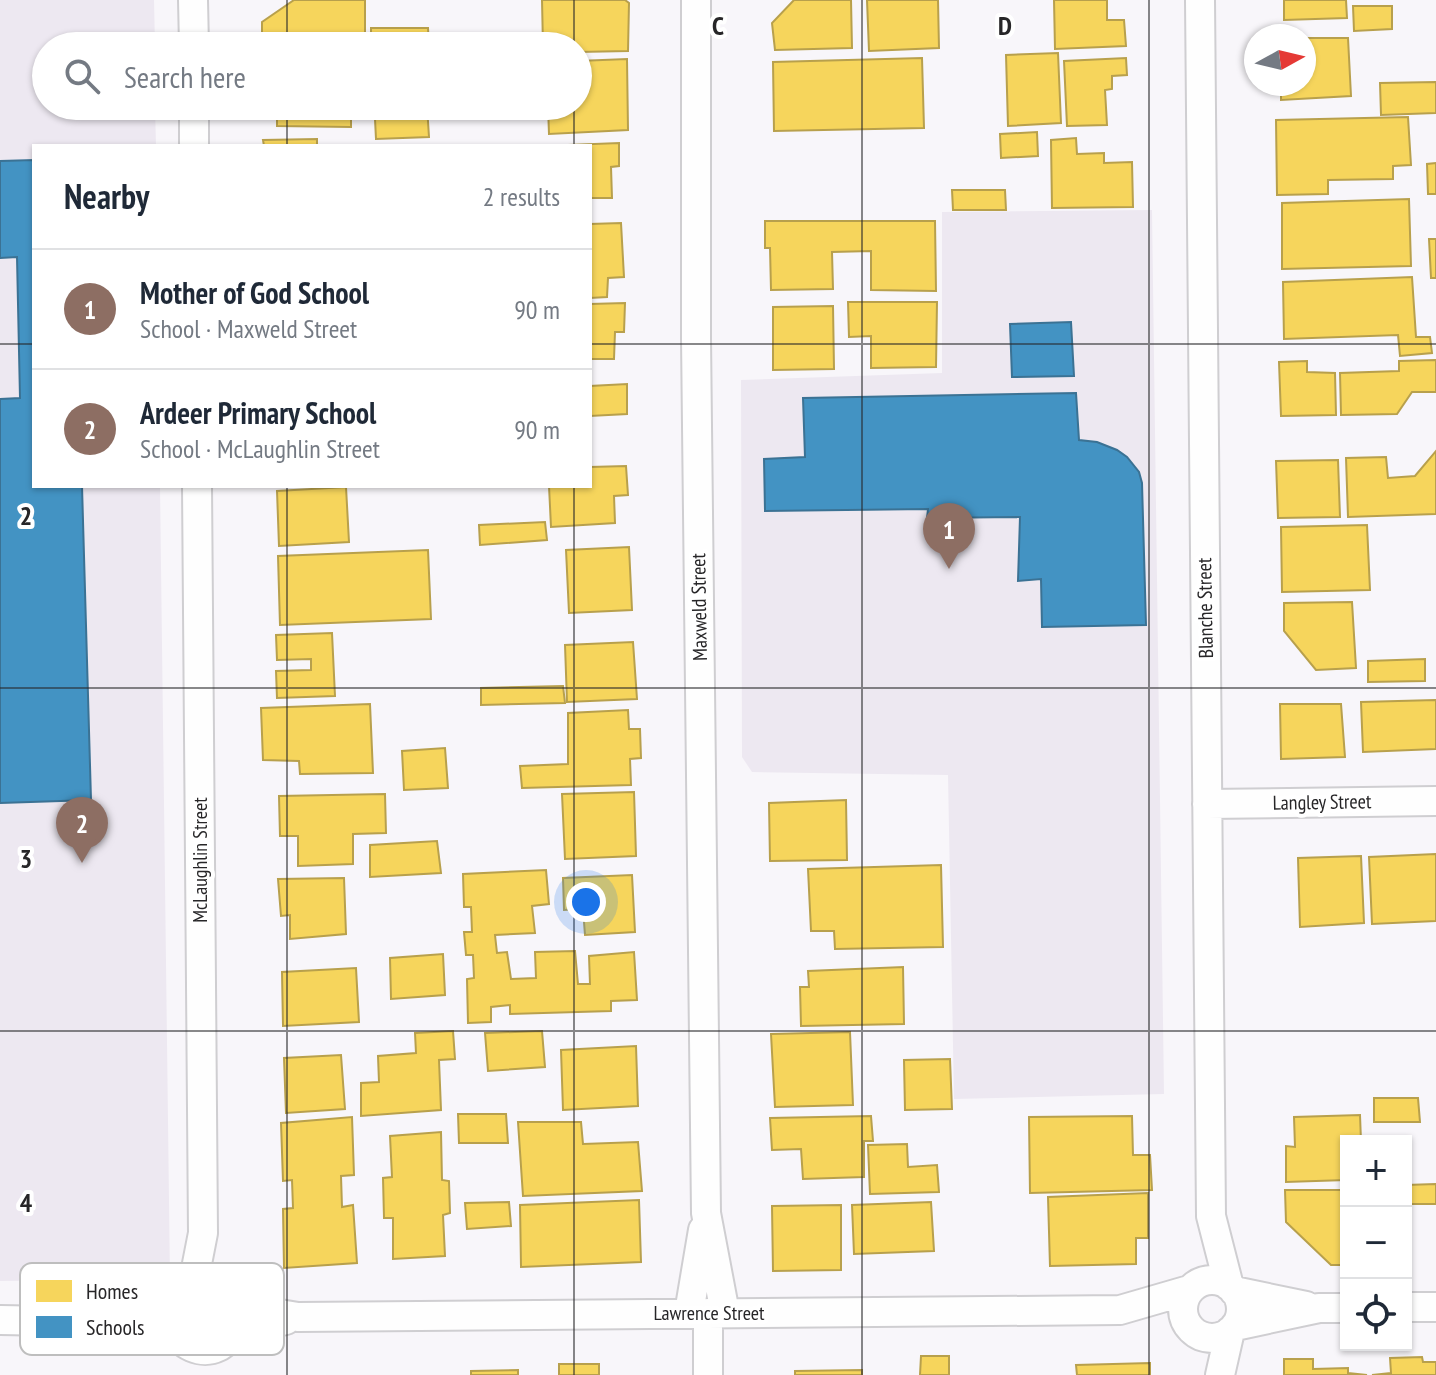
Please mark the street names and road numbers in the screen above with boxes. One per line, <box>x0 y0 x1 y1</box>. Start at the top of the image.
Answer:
street label: Maxweld Street <box>685 552 713 661</box>
street label: Blanche Street <box>1191 557 1219 659</box>
street label: Langley Street <box>1272 788 1372 816</box>
street label: McLaughlin Street <box>187 797 213 923</box>
street label: Lawrence Street <box>653 1300 765 1326</box>

